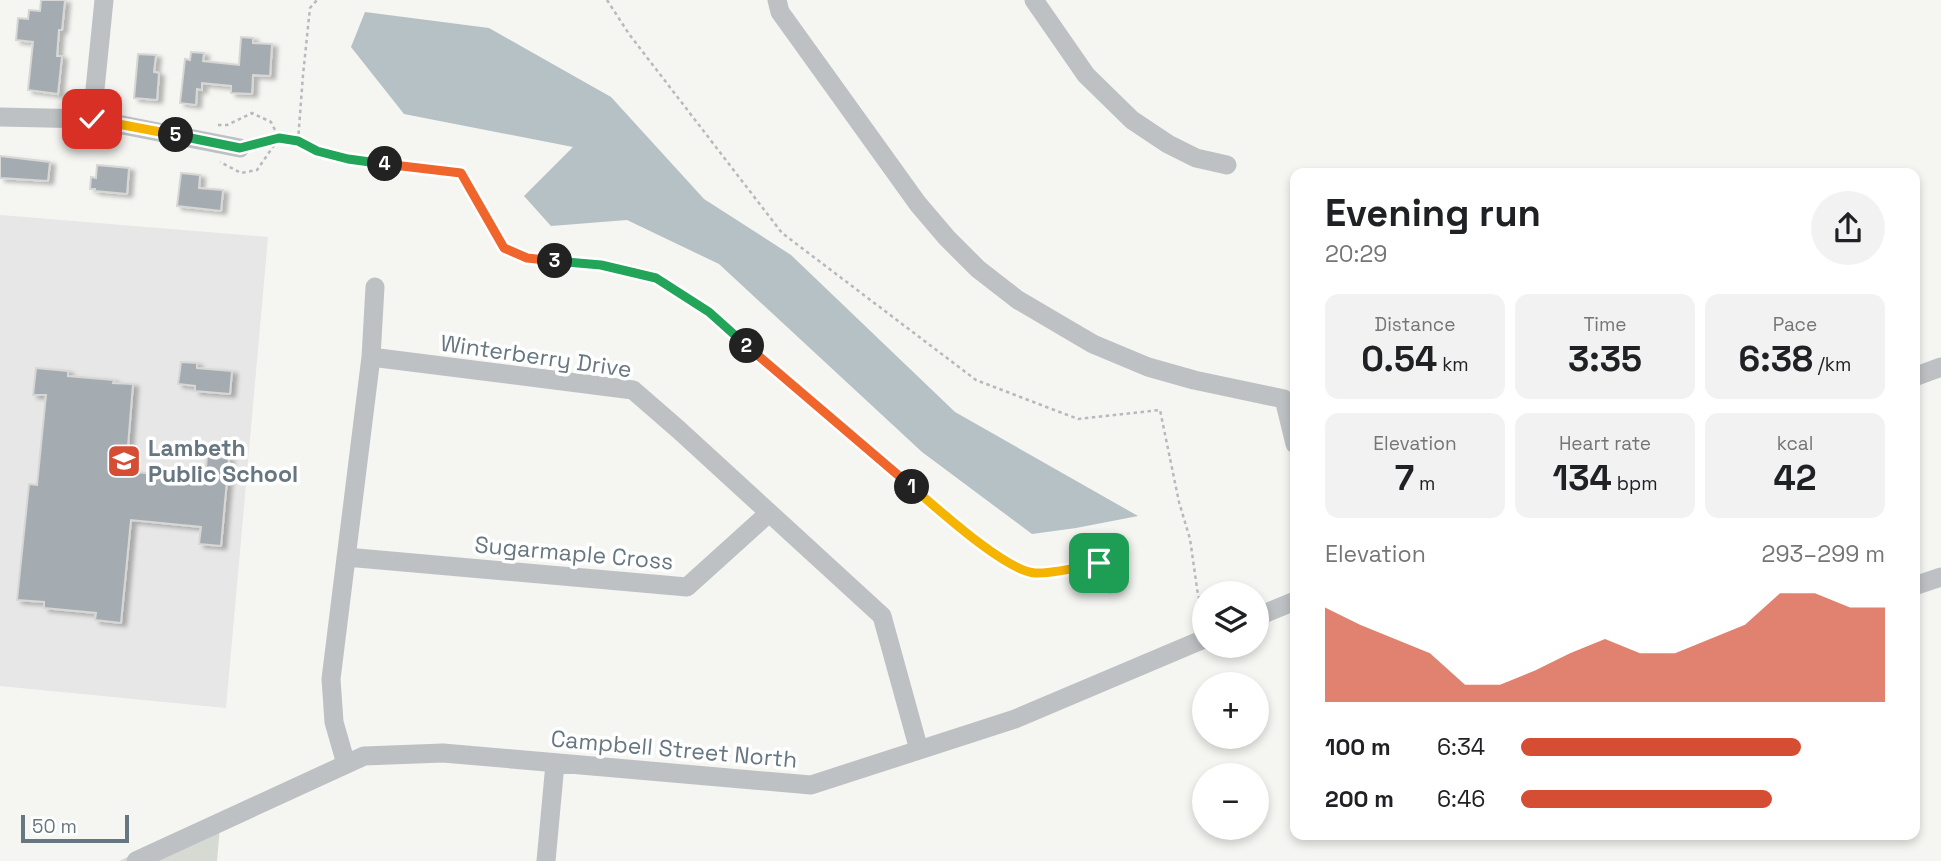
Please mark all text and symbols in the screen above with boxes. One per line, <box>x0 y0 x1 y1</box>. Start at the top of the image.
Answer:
pin <box>62 89 122 149</box>
icon: check <box>73 100 111 138</box>
pin: 5 <box>158 118 194 152</box>
text: 5 <box>170 122 181 147</box>
pin: 4 <box>368 146 402 182</box>
text: 4 <box>378 151 391 176</box>
text: Evening run <box>1325 189 1541 237</box>
button: share <box>1811 191 1885 265</box>
text: 20:29 <box>1325 239 1387 269</box>
pin: 3 <box>538 244 572 278</box>
text: 3 <box>549 248 560 273</box>
text: Distance <box>1375 312 1455 337</box>
text: Time <box>1583 312 1627 337</box>
text: Pace <box>1773 312 1817 337</box>
street label: Winterberry Drive <box>438 328 634 384</box>
pin: 2 <box>730 328 764 364</box>
text: 2 <box>741 333 752 358</box>
text: 0.54 <box>1361 337 1437 381</box>
text: 3:35 <box>1568 337 1642 381</box>
text: 6:38 <box>1739 337 1813 381</box>
text: km <box>1437 352 1469 377</box>
text: /km <box>1813 352 1851 377</box>
text: Elevation <box>1373 431 1457 456</box>
text: Heart rate <box>1559 431 1651 456</box>
text: kcal <box>1777 431 1813 456</box>
place label: Lambeth Public School <box>148 433 298 489</box>
school or university icon: Lambeth Public School <box>105 442 143 480</box>
text: 7 <box>1395 456 1414 500</box>
text: 134 <box>1552 456 1612 500</box>
text: 42 <box>1773 456 1817 500</box>
pin: 1 <box>894 470 930 504</box>
text: m <box>1414 471 1435 496</box>
text: bpm <box>1612 471 1658 496</box>
text: 1 <box>907 474 916 499</box>
street label: Sugarmaple Cross <box>473 529 675 577</box>
pin <box>1069 533 1129 593</box>
text: Elevation <box>1325 539 1426 569</box>
text: 293–299 m <box>1762 539 1885 569</box>
icon: arrive <box>1080 544 1118 582</box>
map controls <box>1192 581 1269 840</box>
button: layers <box>1192 581 1269 658</box>
button: + <box>1192 672 1269 749</box>
street label: Campbell Street North <box>550 723 798 775</box>
text: 100 m <box>1325 732 1391 762</box>
text: 6:34 <box>1437 732 1485 762</box>
button: − <box>1192 763 1269 840</box>
text: 200 m <box>1325 784 1394 814</box>
text: 6:46 <box>1437 784 1485 814</box>
scale bar <box>21 812 130 844</box>
text: 50 m <box>32 814 77 839</box>

